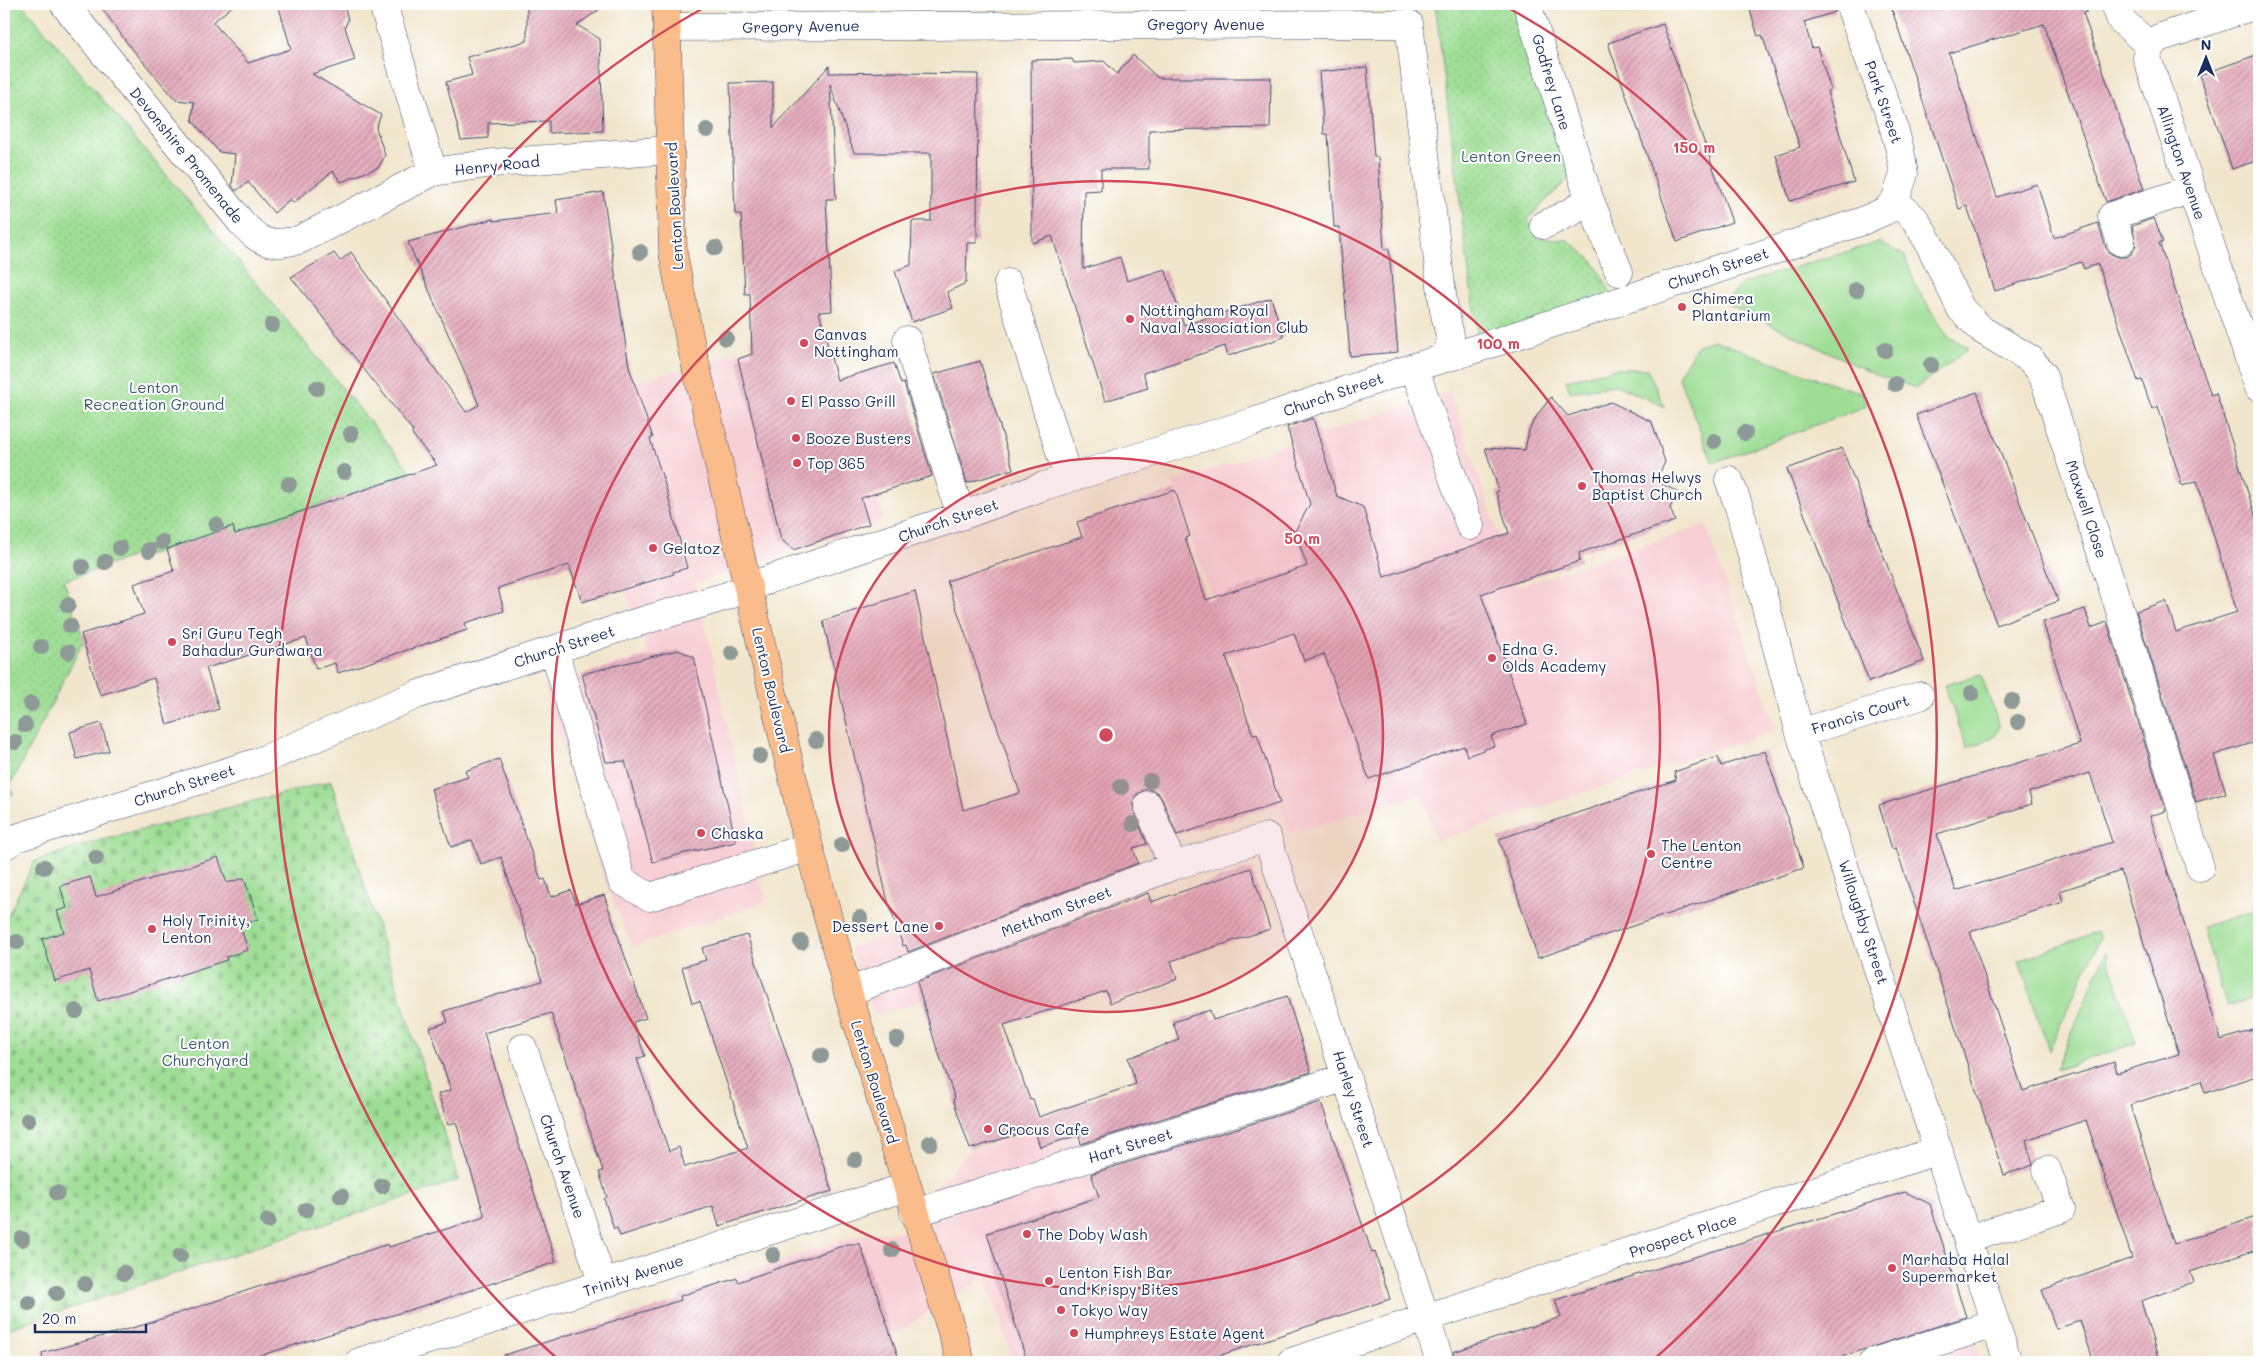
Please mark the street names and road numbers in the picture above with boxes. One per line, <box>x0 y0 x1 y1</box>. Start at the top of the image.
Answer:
street label: Gregory Avenue <box>1147 14 1265 34</box>
street label: Gregory Avenue <box>742 15 860 37</box>
street label: Godfrey Lane <box>1528 31 1576 133</box>
street label: Park Street <box>1860 58 1908 146</box>
street label: Devonshire Promenade <box>126 83 248 227</box>
street label: Allington Avenue <box>2153 102 2211 222</box>
street label: Lenton Boulevard <box>661 142 687 270</box>
street label: Henry Road <box>453 151 541 179</box>
street label: Church Street <box>1665 242 1771 294</box>
street label: Church Street <box>1280 367 1386 421</box>
street label: Maxwell Close <box>2062 457 2112 561</box>
street label: Church Street <box>895 493 1001 547</box>
street label: Church Street <box>511 620 617 672</box>
street label: Lenton Boulevard <box>748 625 796 755</box>
street label: Francis Court <box>1809 690 1911 738</box>
street label: Church Street <box>131 759 237 811</box>
street label: Willoughby Street <box>1834 857 1894 987</box>
street label: Mettham Street <box>998 881 1114 941</box>
street label: Lenton Boulevard <box>847 1018 903 1146</box>
street label: Harley Street <box>1329 1048 1379 1150</box>
street label: Church Avenue <box>536 1111 590 1221</box>
street label: Hart Street <box>1086 1123 1174 1167</box>
street label: Prospect Place <box>1627 1208 1739 1262</box>
street label: Trinity Avenue <box>580 1249 686 1301</box>

